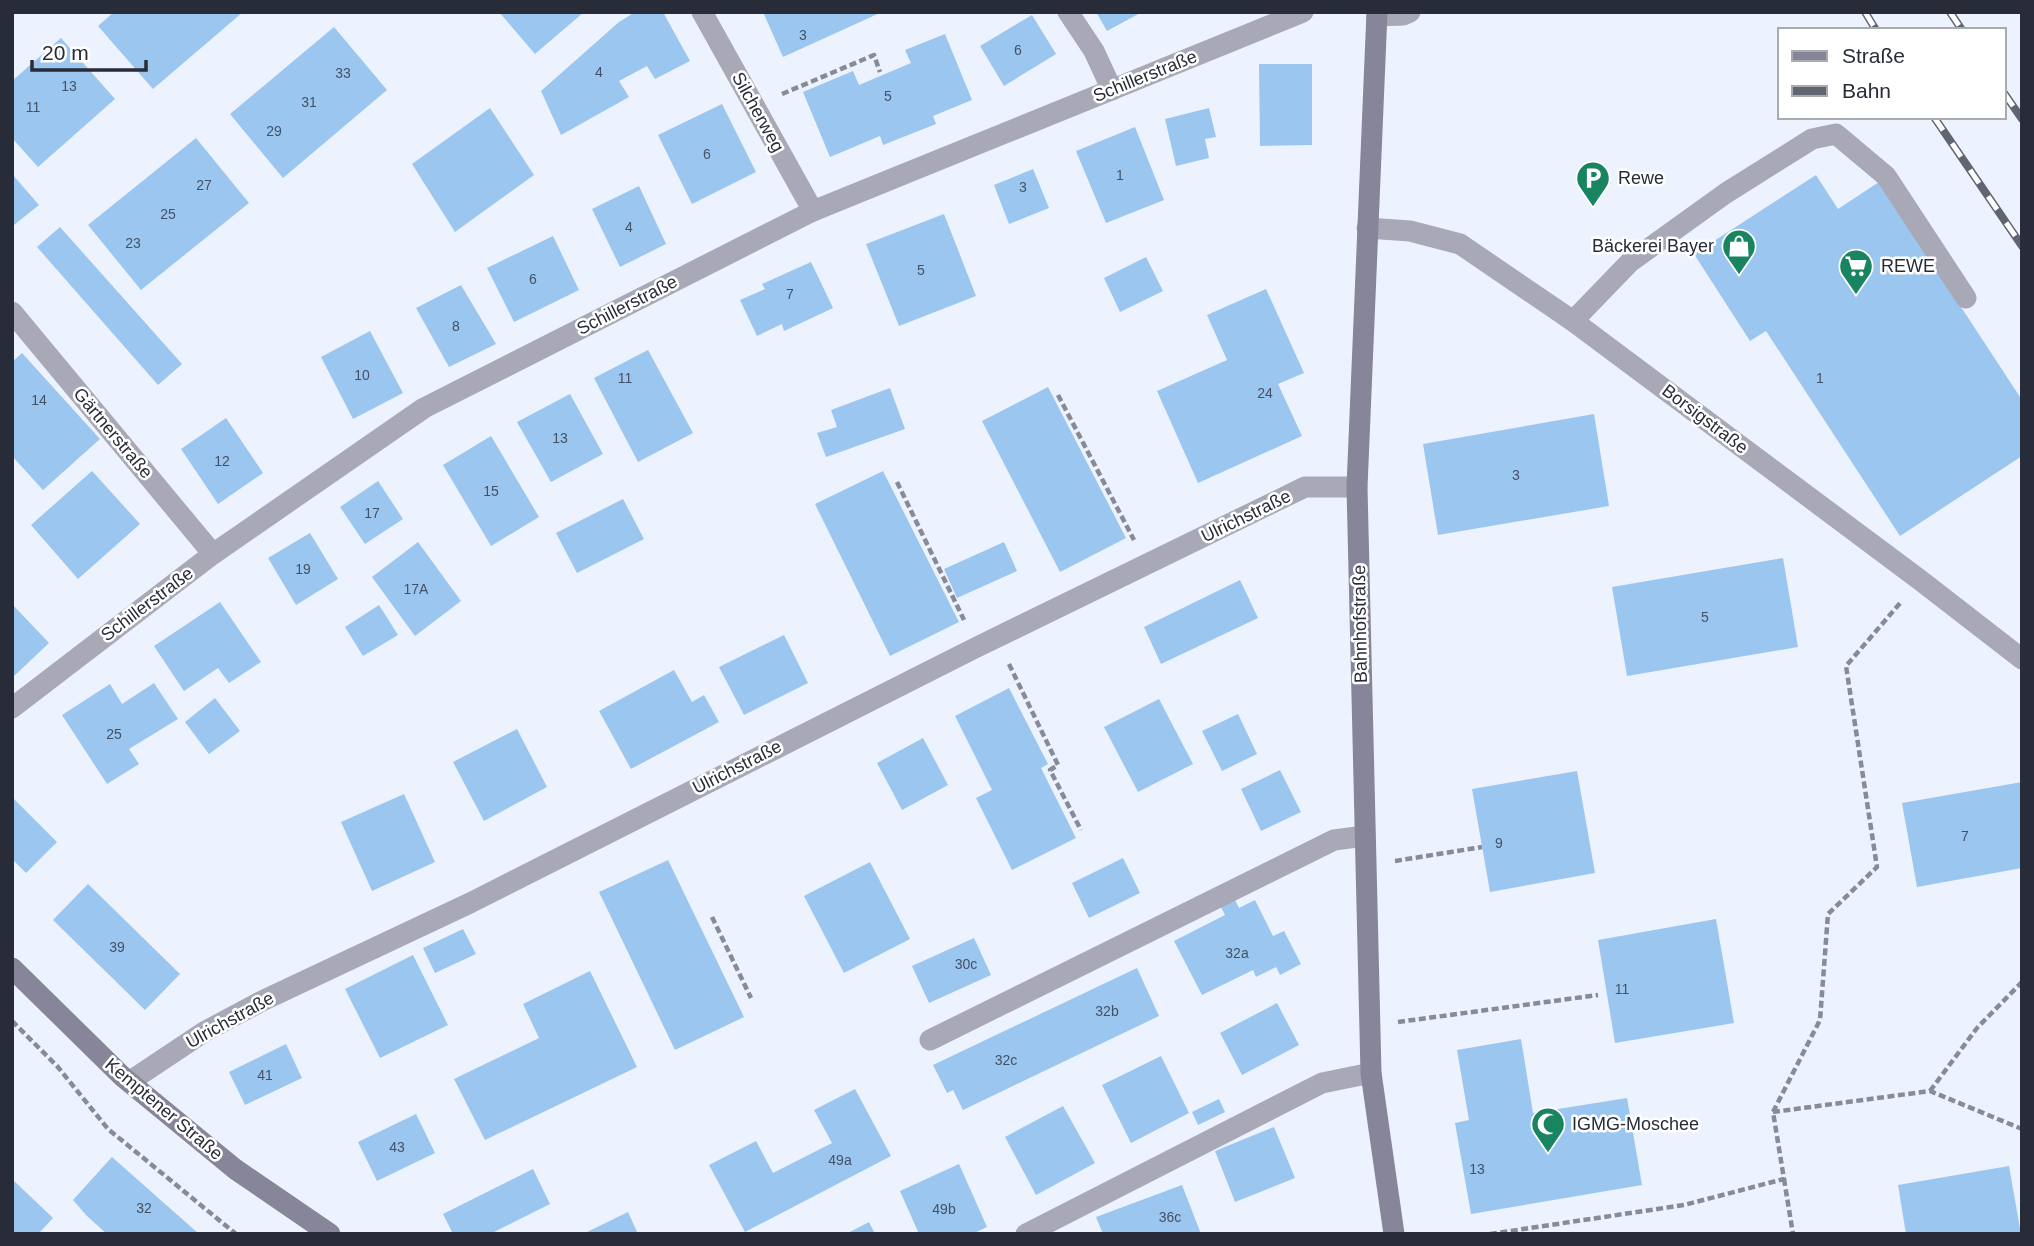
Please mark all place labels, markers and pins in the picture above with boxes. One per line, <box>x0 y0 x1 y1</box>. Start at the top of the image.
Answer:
parking icon: Rewe <box>1574 159 1612 208</box>
place label: Rewe <box>1618 168 1664 188</box>
shop icon: Bäckerei Bayer <box>1720 227 1758 276</box>
place label: Bäckerei Bayer <box>1592 236 1714 256</box>
supermarket icon: REWE <box>1837 247 1875 296</box>
place label: REWE <box>1881 256 1935 276</box>
mosque icon: IGMG-Moschee <box>1529 1105 1567 1154</box>
place label: IGMG-Moschee <box>1572 1114 1699 1134</box>

